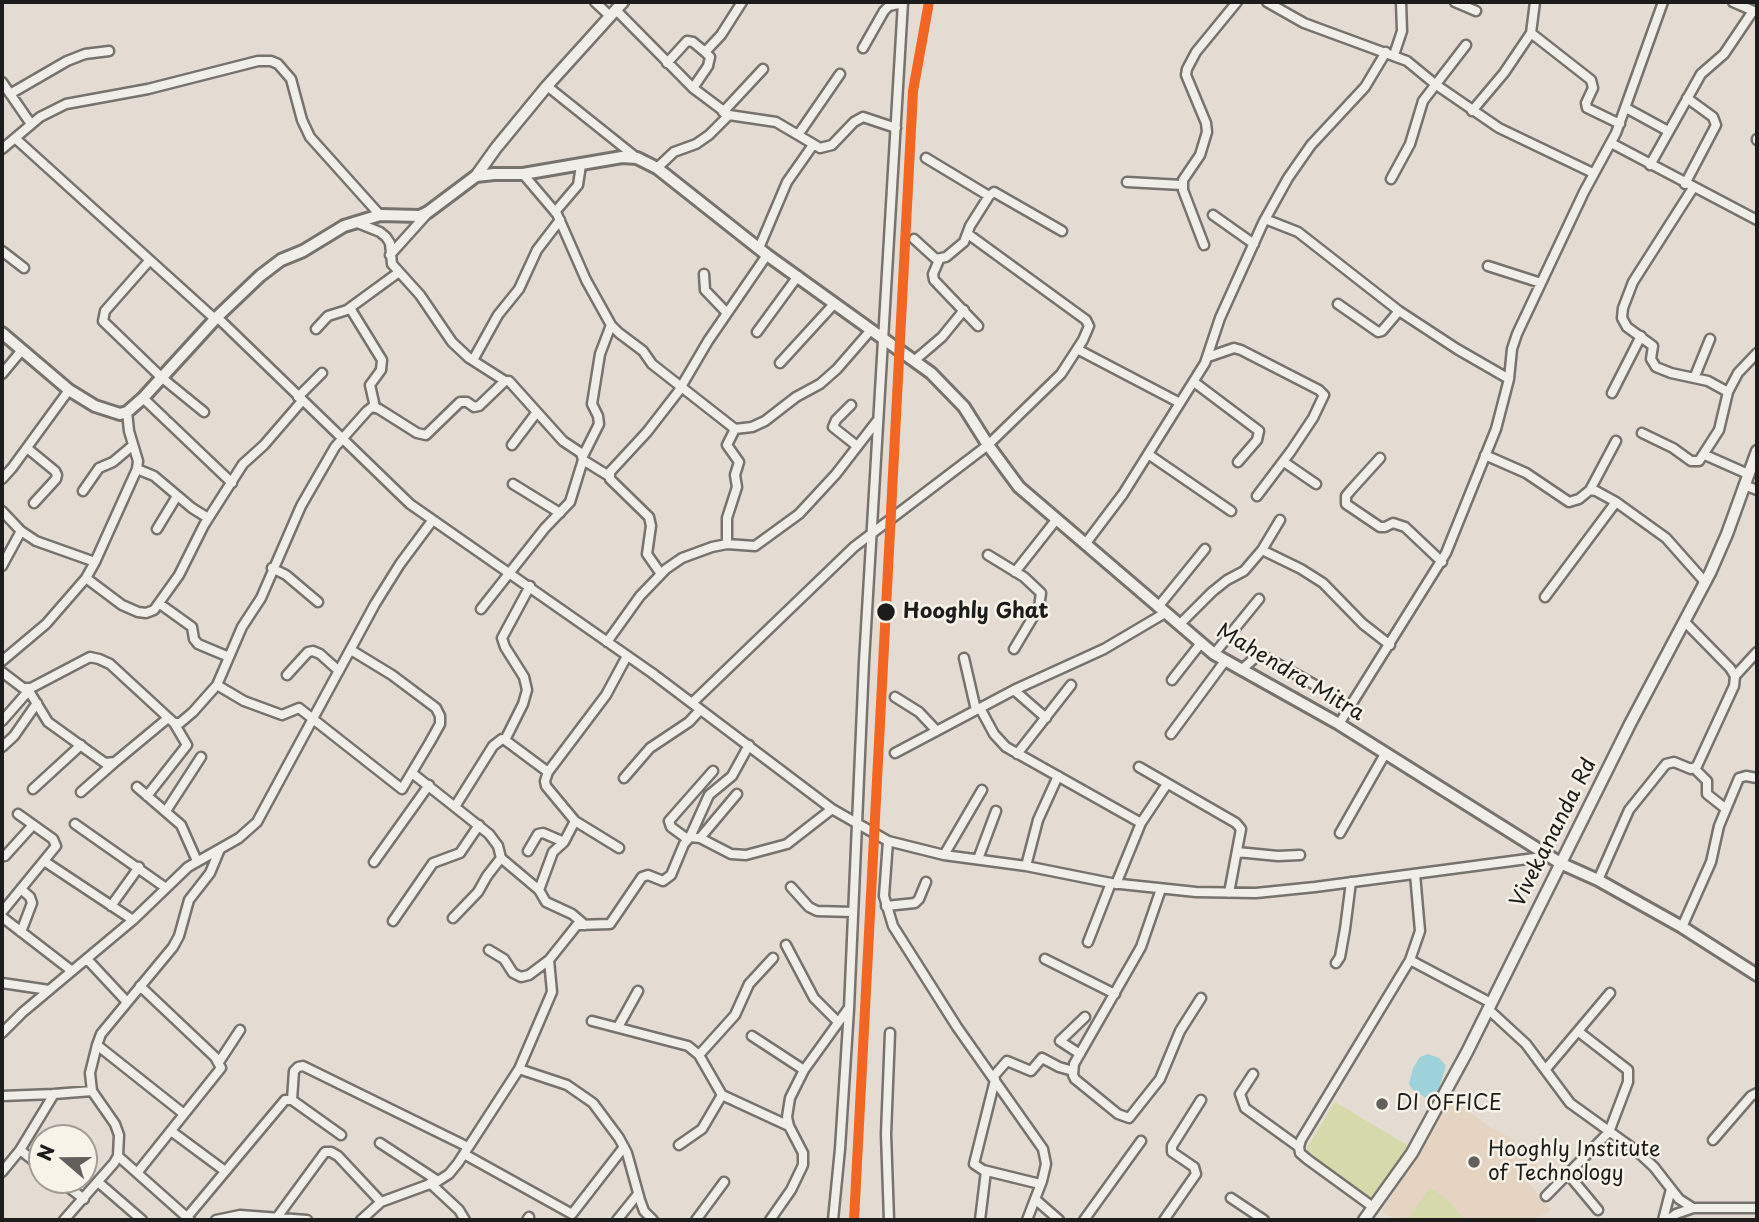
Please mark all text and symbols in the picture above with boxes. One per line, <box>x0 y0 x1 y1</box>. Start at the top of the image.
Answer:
place label: Hooghly Ghat <box>903 599 1049 625</box>
marker: Hooghly Ghat <box>875 601 897 623</box>
street label: Mahendra Mitra <box>1212 619 1368 727</box>
street label: Vivekananda Rd <box>1506 754 1602 912</box>
place label: DI OFFICE <box>1396 1091 1502 1117</box>
marker: DI OFFICE <box>1374 1096 1390 1112</box>
north arrow <box>28 1124 98 1194</box>
place label: Hooghly Institute of Technology <box>1488 1137 1660 1187</box>
text: N <box>29 1141 61 1164</box>
marker: Hooghly Institute of Technology <box>1466 1154 1482 1170</box>

